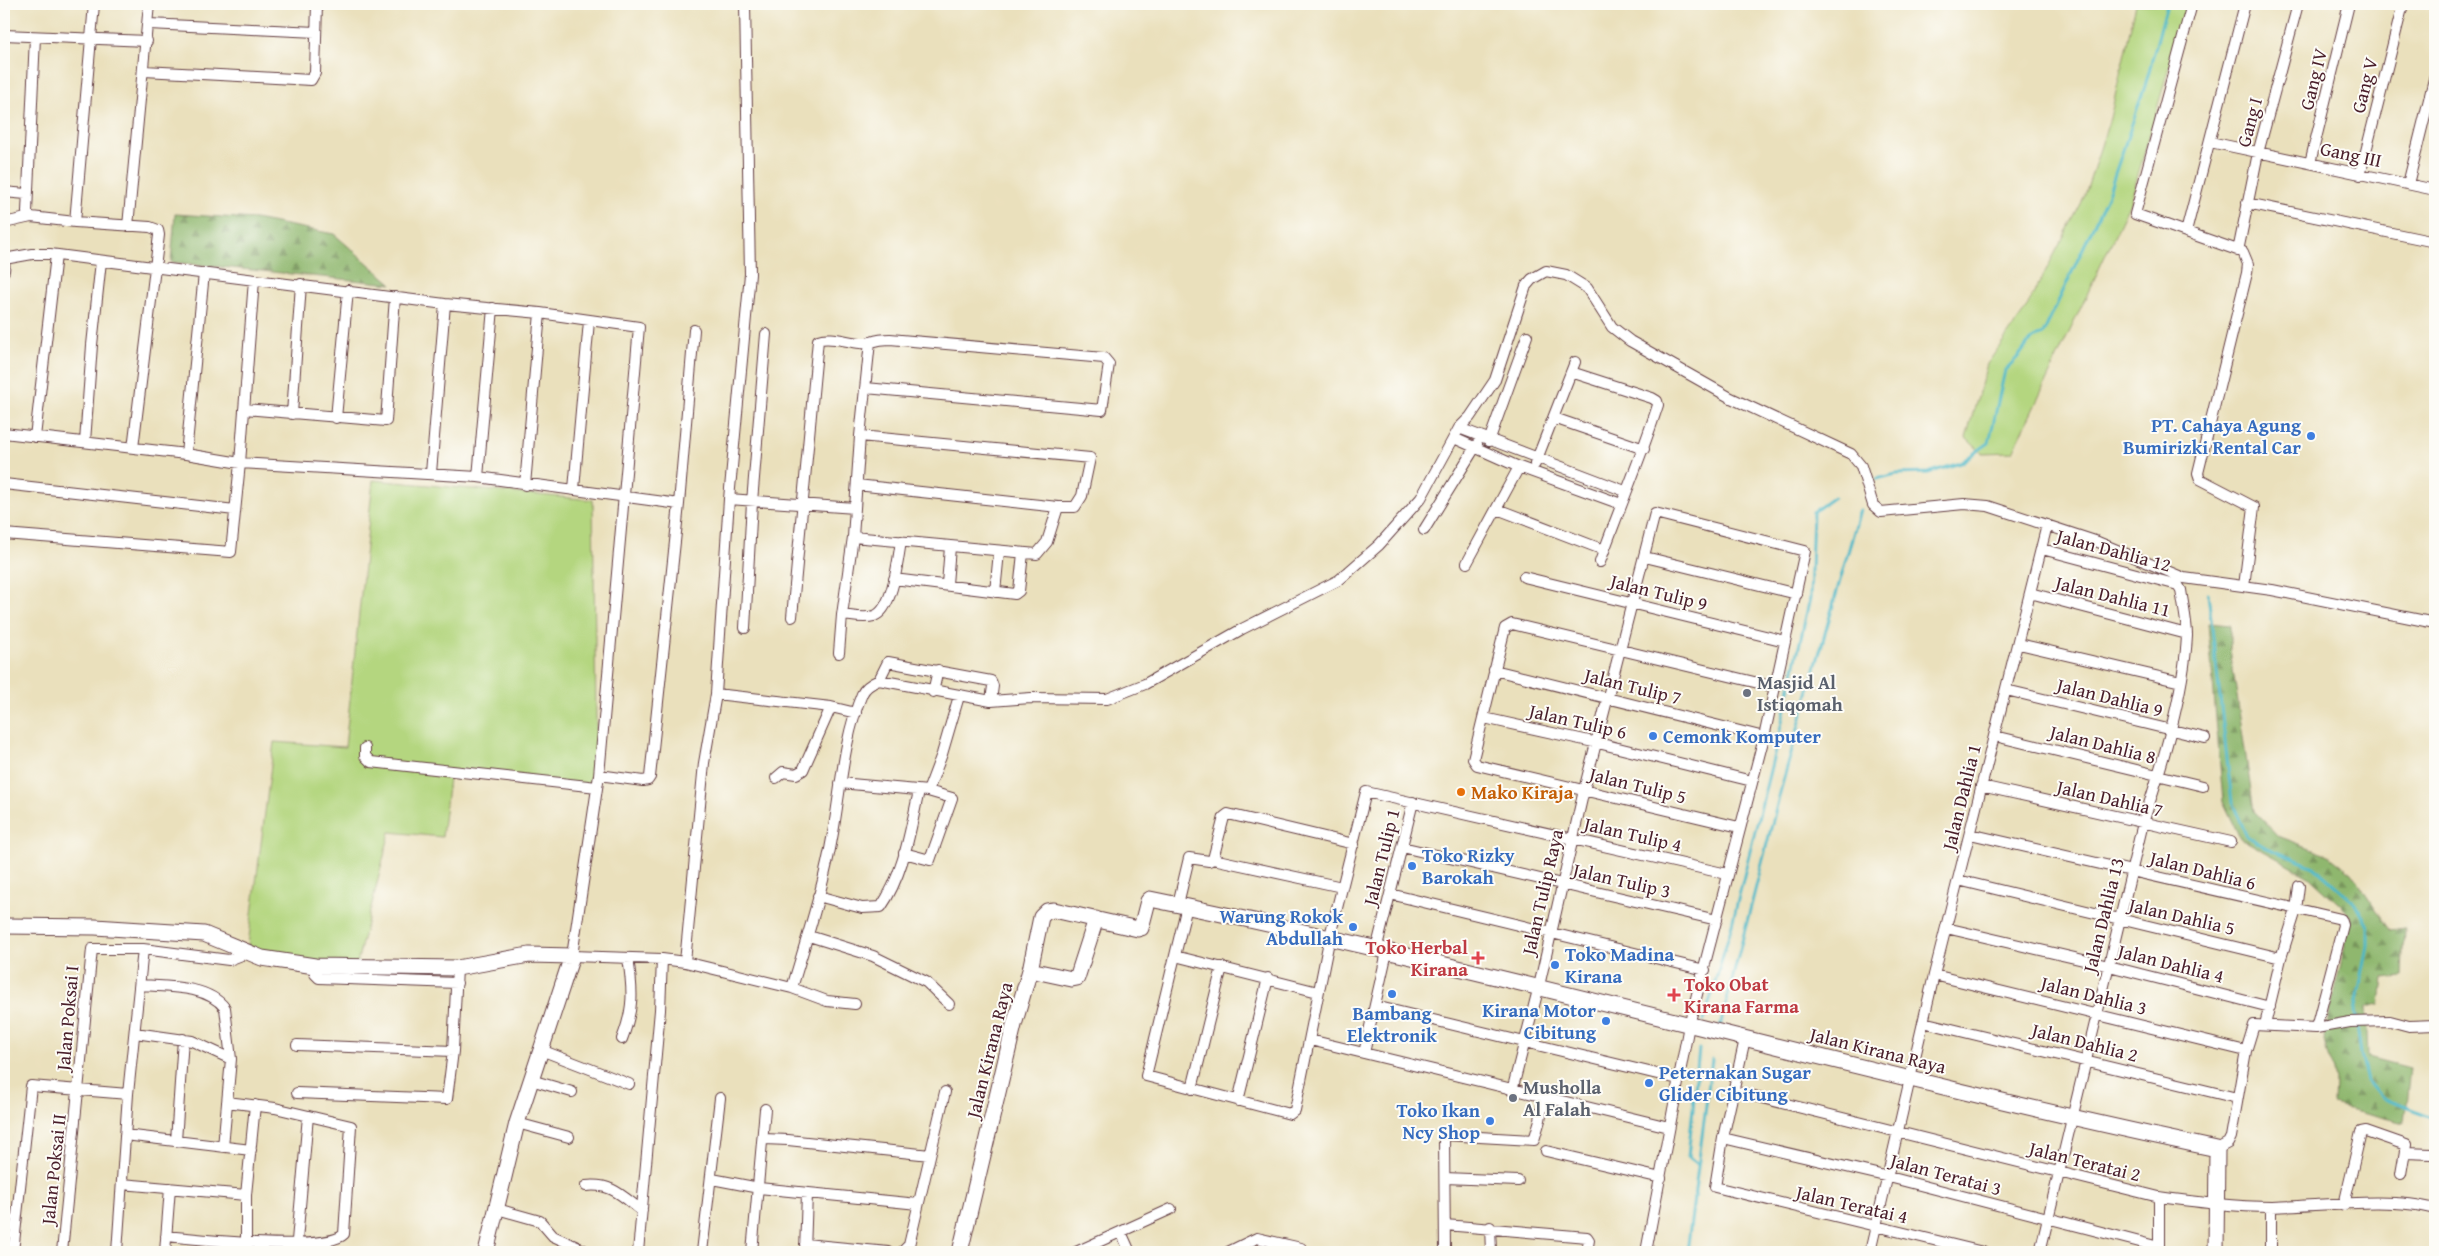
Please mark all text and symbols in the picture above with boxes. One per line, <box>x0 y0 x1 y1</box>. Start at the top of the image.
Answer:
street label: Gang IV <box>2292 45 2334 113</box>
street label: Gang V <box>2344 53 2385 116</box>
street label: Gang I <box>2229 94 2269 150</box>
street label: Gang III <box>2318 134 2384 174</box>
place label: PT. Cahaya Agung Bumirizki Rental Car <box>2123 411 2302 461</box>
marker: PT. Cahaya Agung Bumirizki Rental Car <box>2305 430 2317 442</box>
street label: Jalan Dahlia 12 <box>2052 521 2174 579</box>
street label: Jalan Tulip 9 <box>1605 566 1711 618</box>
street label: Jalan Dahlia 11 <box>2051 568 2173 624</box>
street label: Jalan Tulip 7 <box>1579 660 1685 712</box>
place label: Masjid Al Istiqomah <box>1757 668 1843 718</box>
street label: Jalan Dahlia 9 <box>2052 670 2166 724</box>
marker: Masjid Al Istiqomah <box>1741 687 1753 699</box>
street label: Jalan Tulip 6 <box>1525 696 1630 746</box>
street label: Jalan Dahlia 8 <box>2045 717 2159 771</box>
place label: Cemonk Komputer <box>1663 722 1821 750</box>
marker: Cemonk Komputer <box>1647 730 1659 742</box>
street label: Jalan Dahlia 1 <box>1934 741 1988 855</box>
street label: Jalan Tulip 5 <box>1584 759 1690 811</box>
street label: Jalan Dahlia 7 <box>2052 772 2166 824</box>
place label: Mako Kiraja <box>1471 778 1574 806</box>
marker: Mako Kiraja <box>1455 786 1467 798</box>
street label: Jalan Tulip 1 <box>1355 805 1407 911</box>
street label: Jalan Tulip 4 <box>1580 809 1685 859</box>
street label: Jalan Tulip Raya <box>1513 826 1570 960</box>
place label: Toko Rizky Barokah <box>1422 841 1515 891</box>
street label: Jalan Dahlia 6 <box>2145 843 2259 897</box>
street label: Jalan Tulip 3 <box>1569 855 1674 905</box>
street label: Jalan Dahlia 13 <box>2075 855 2131 977</box>
marker: Toko Rizky Barokah <box>1406 860 1418 872</box>
street label: Jalan Dahlia 5 <box>2124 890 2238 942</box>
place label: Warung Rokok Abdullah <box>1220 902 1344 952</box>
marker: Warung Rokok Abdullah <box>1347 921 1359 933</box>
place label: Toko Herbal Kirana <box>1365 933 1468 983</box>
street label: Jalan Dahlia 4 <box>2113 936 2227 990</box>
place label: Toko Madina Kirana <box>1565 940 1674 990</box>
marker: Toko Herbal Kirana <box>1472 952 1484 964</box>
marker: Toko Madina Kirana <box>1549 959 1561 971</box>
street label: Jalan Poksai I <box>48 964 86 1074</box>
street label: Jalan Dahlia 3 <box>2036 968 2150 1022</box>
place label: Toko Obat Kirana Farma <box>1684 970 1799 1020</box>
street label: Jalan Kirana Raya <box>958 979 1019 1123</box>
marker: Bambang Elektronik <box>1386 988 1398 1000</box>
marker: Toko Obat Kirana Farma <box>1668 989 1680 1001</box>
place label: Kirana Motor Cibitung <box>1482 996 1597 1046</box>
place label: Bambang Elektronik <box>1347 999 1437 1049</box>
marker: Kirana Motor Cibitung <box>1600 1015 1612 1027</box>
street label: Jalan Dahlia 2 <box>2027 1015 2141 1069</box>
street label: Jalan Kirana Raya <box>1805 1019 1949 1080</box>
place label: Peternakan Sugar Glider Cibitung <box>1659 1058 1811 1108</box>
place label: Musholla Al Falah <box>1523 1073 1602 1123</box>
marker: Peternakan Sugar Glider Cibitung <box>1643 1077 1655 1089</box>
marker: Musholla Al Falah <box>1507 1092 1519 1104</box>
place label: Toko Ikan Ncy Shop <box>1397 1096 1481 1146</box>
street label: Jalan Poksai II <box>33 1112 73 1228</box>
marker: Toko Ikan Ncy Shop <box>1484 1115 1496 1127</box>
street label: Jalan Teratai 2 <box>2024 1133 2144 1188</box>
street label: Jalan Teratai 3 <box>1885 1145 2005 1202</box>
street label: Jalan Teratai 4 <box>1791 1177 1911 1230</box>

